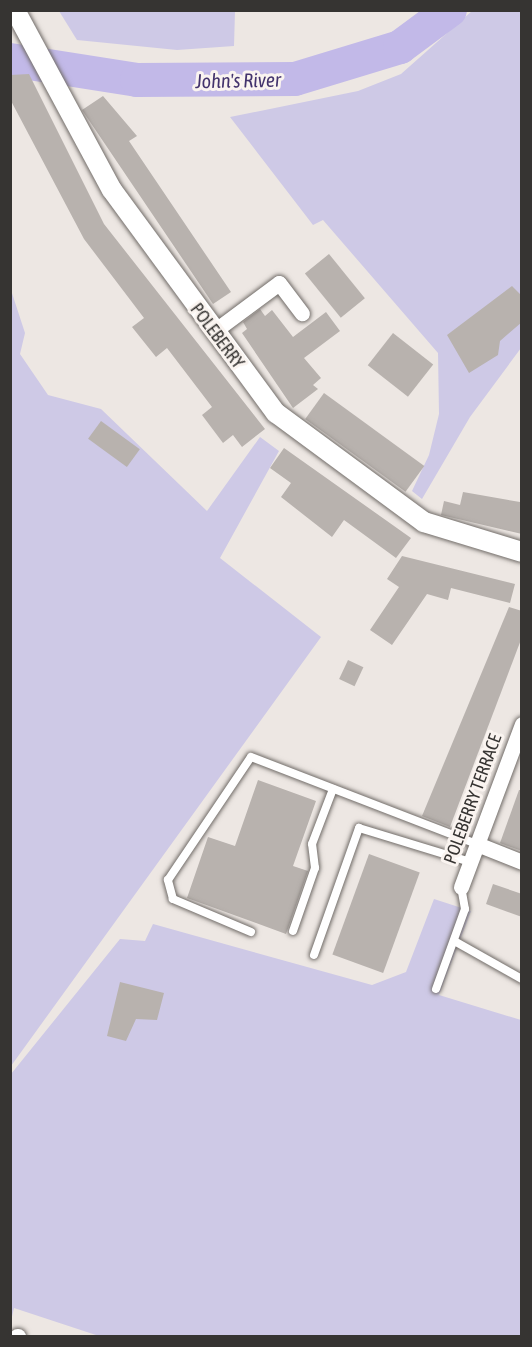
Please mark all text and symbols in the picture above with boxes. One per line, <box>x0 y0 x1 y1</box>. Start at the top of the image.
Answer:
water label: John's River <box>195 67 281 93</box>
street label: POLEBERRY <box>186 299 248 373</box>
street label: POLEBERRY TERRACE <box>439 731 507 867</box>

